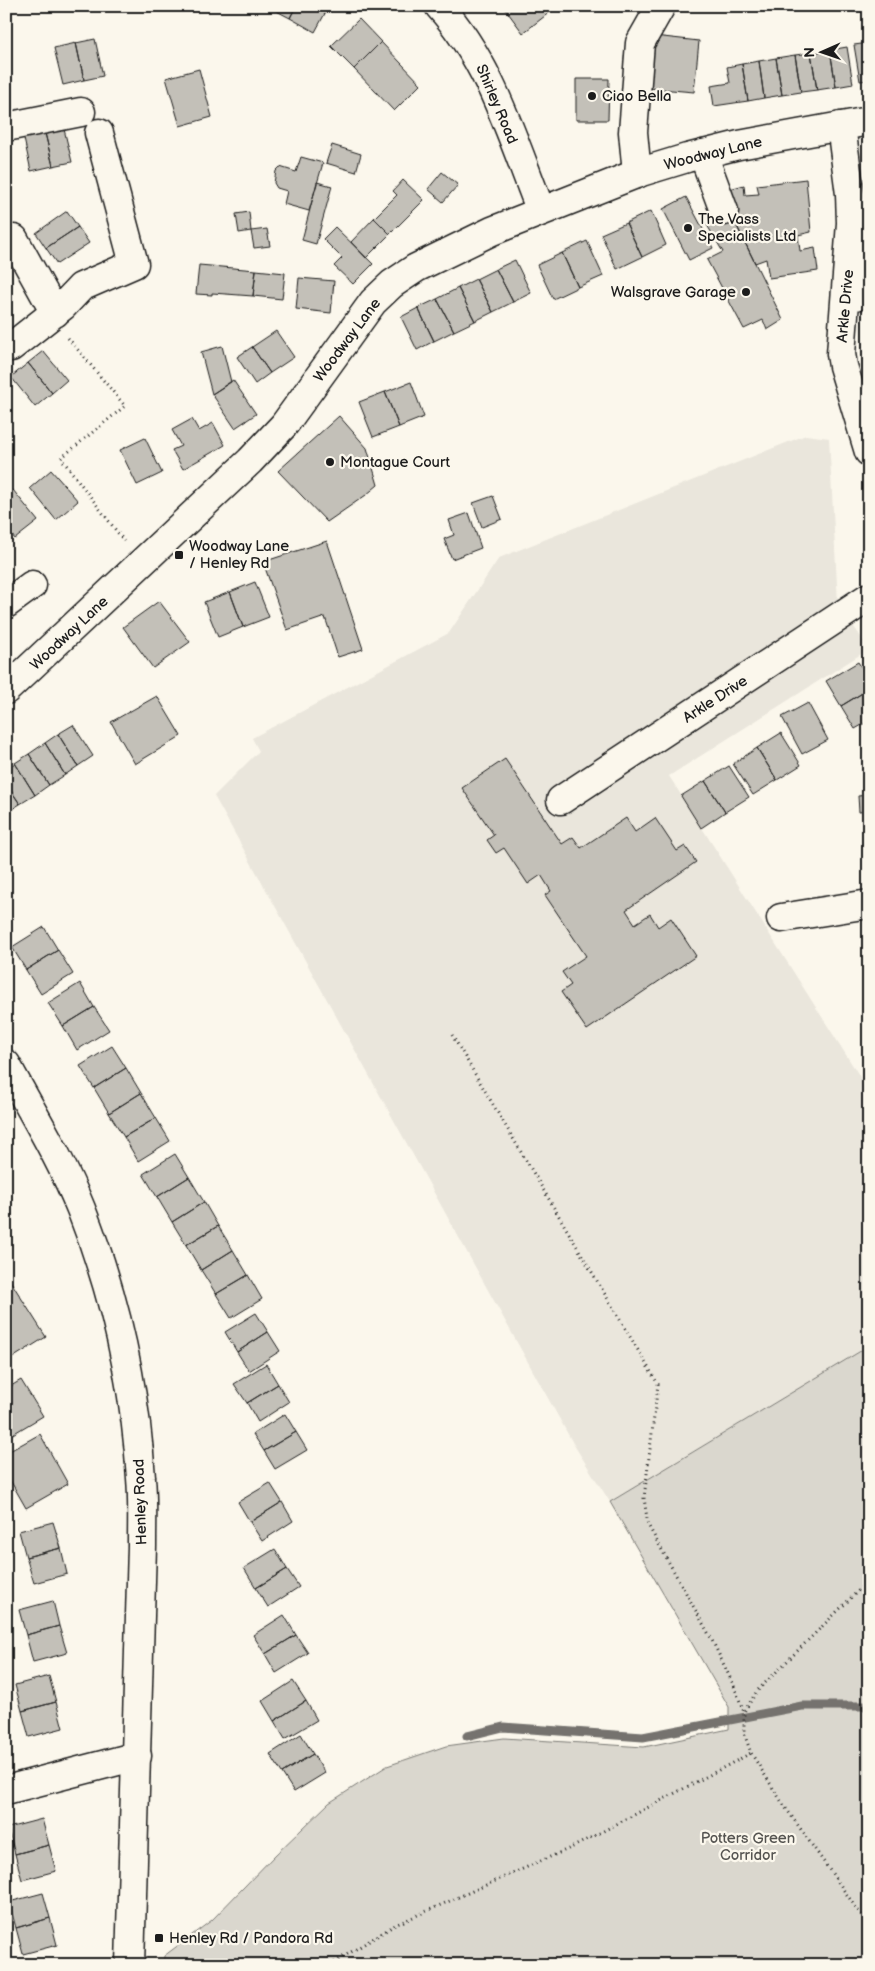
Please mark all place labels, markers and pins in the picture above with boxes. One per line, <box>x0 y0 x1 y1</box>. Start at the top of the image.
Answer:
place label: Ciao Bella <box>602 87 671 106</box>
marker: Ciao Bella <box>586 90 598 102</box>
place label: The Vass Specialists Ltd <box>698 210 796 246</box>
marker: The Vass Specialists Ltd <box>682 222 694 234</box>
place label: Walsgrave Garage <box>611 283 736 302</box>
marker: Walsgrave Garage <box>740 286 752 298</box>
place label: Montague Court <box>340 453 450 472</box>
marker: Montague Court <box>324 456 336 468</box>
place label: Woodway Lane / Henley Rd <box>189 537 289 573</box>
marker: Woodway Lane / Henley Rd <box>173 549 185 561</box>
place label: Henley Rd / Pandora Rd <box>169 1929 333 1948</box>
marker: Henley Rd / Pandora Rd <box>153 1932 165 1944</box>

